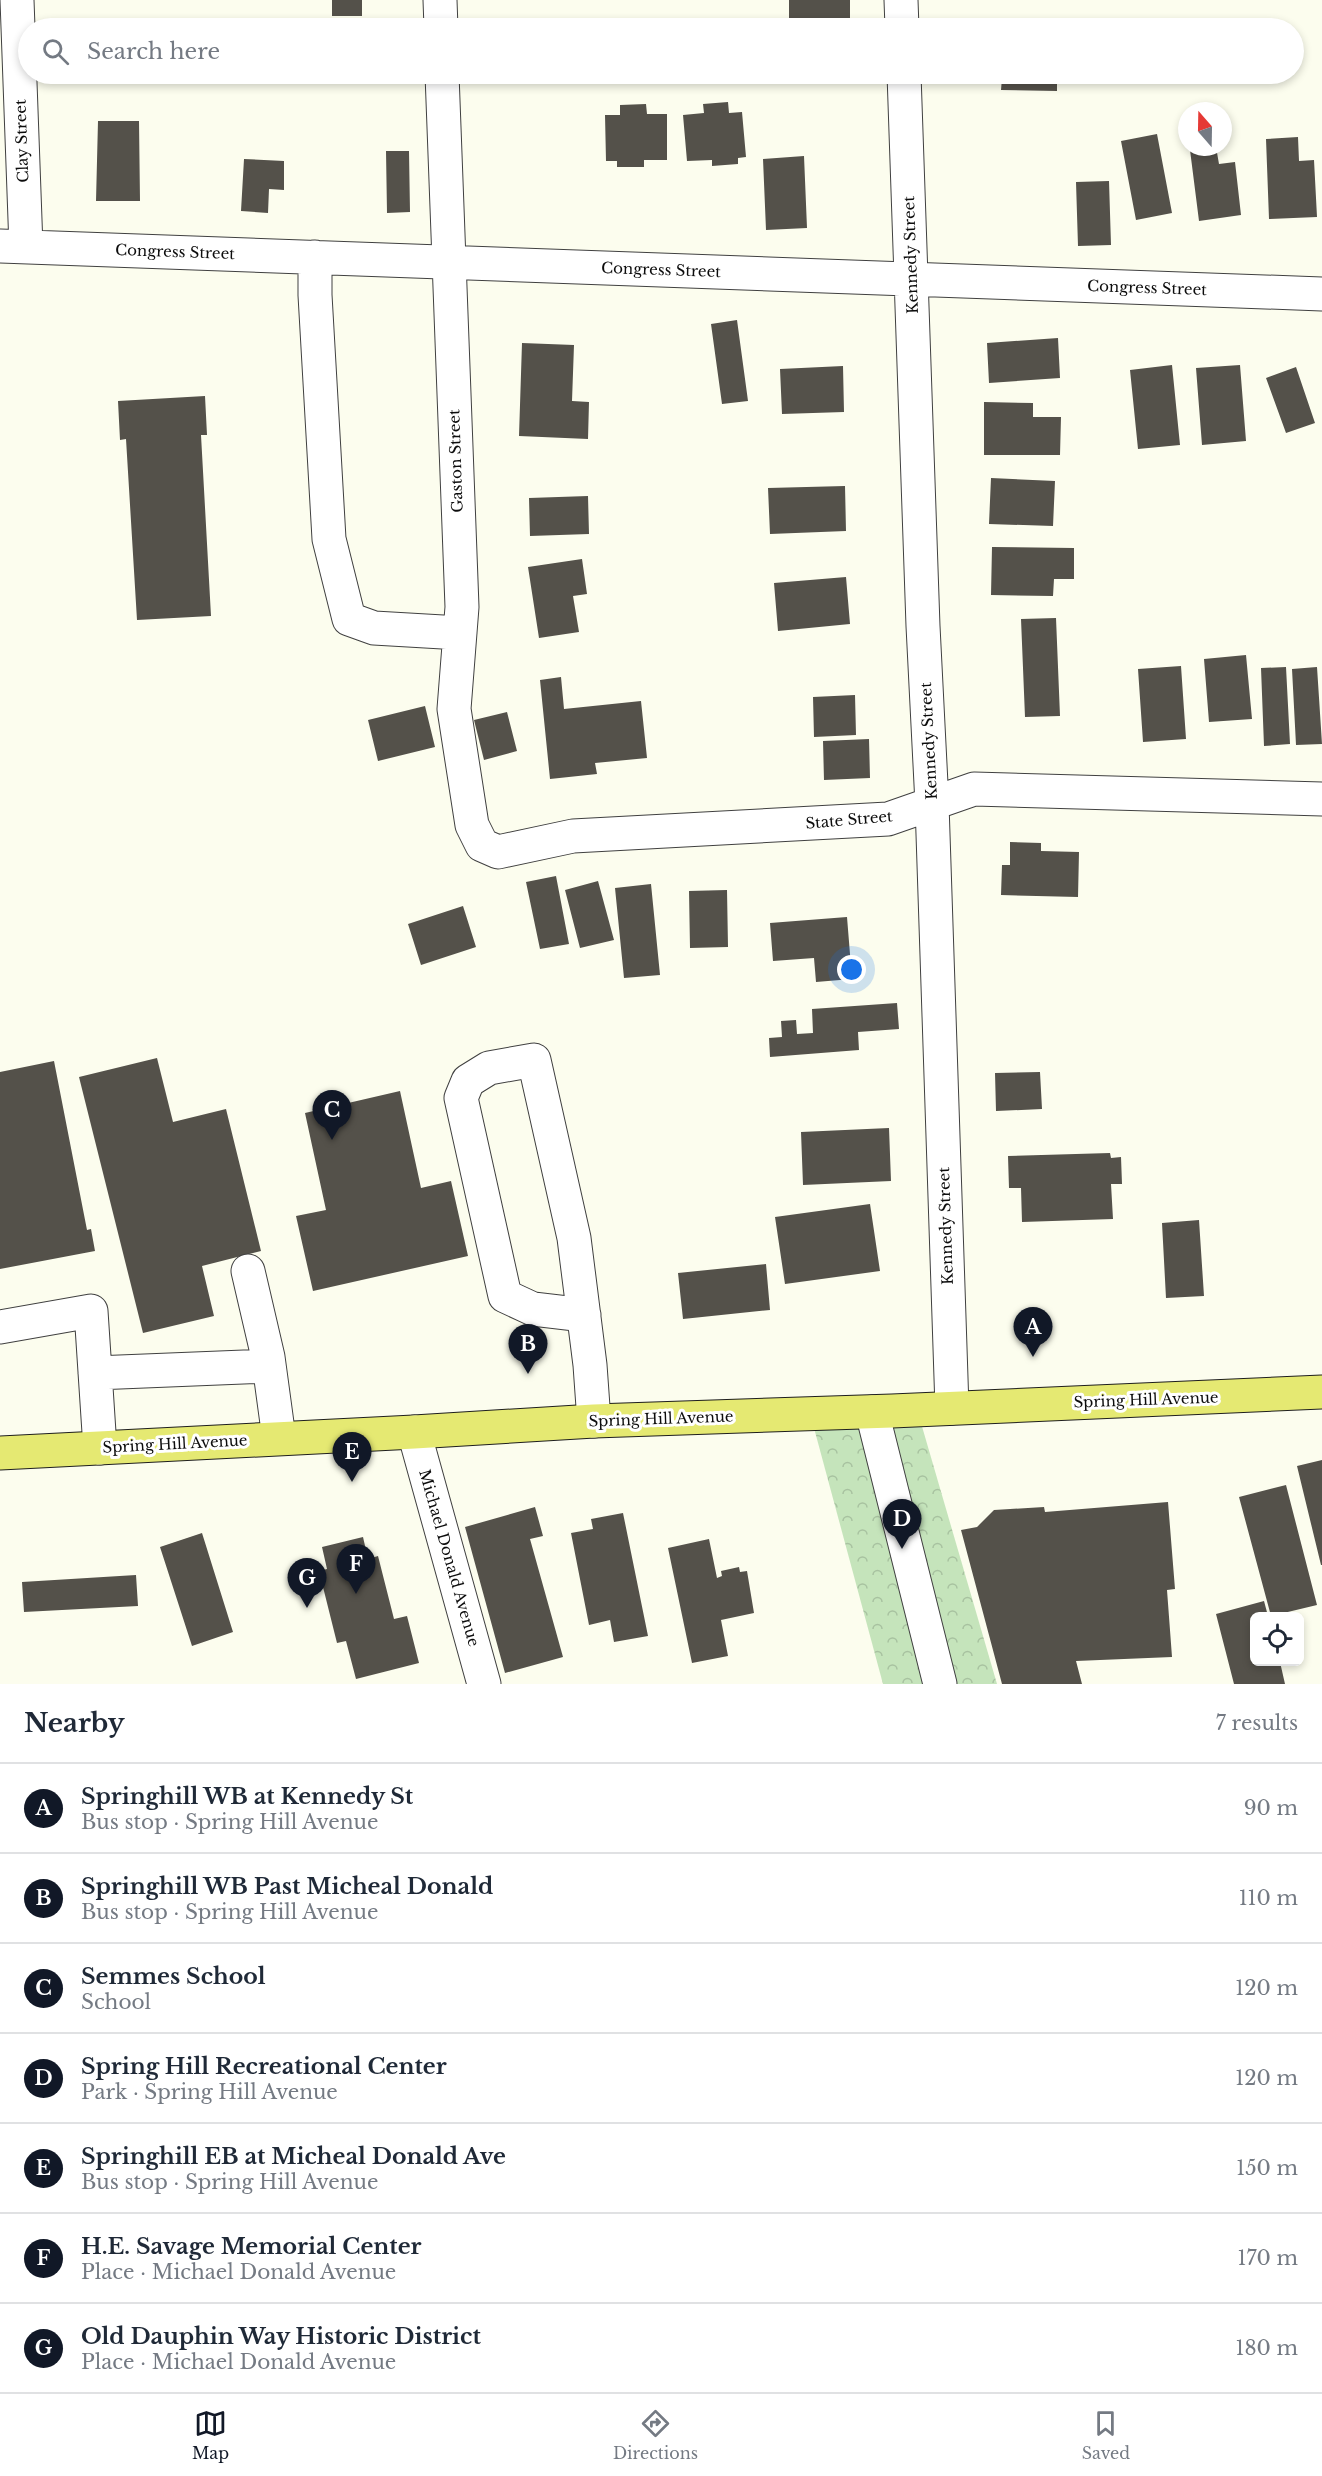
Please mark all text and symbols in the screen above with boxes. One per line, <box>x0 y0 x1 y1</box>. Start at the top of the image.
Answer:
search box <box>18 18 1304 84</box>
icon: search <box>39 35 72 68</box>
text: Search here <box>87 38 220 65</box>
street label: Clay Street <box>11 99 32 183</box>
north arrow <box>1178 102 1232 156</box>
street label: Kennedy Street <box>899 195 922 314</box>
street label: Congress Street <box>115 240 236 263</box>
street label: Congress Street <box>601 258 722 281</box>
street label: Congress Street <box>1087 276 1208 299</box>
street label: Gaston Street <box>444 409 467 513</box>
street label: Kennedy Street <box>916 681 941 800</box>
street label: State Street <box>805 806 894 833</box>
your location <box>837 955 866 984</box>
pin: C <box>312 1090 352 1140</box>
street label: Kennedy Street <box>934 1166 957 1285</box>
pin: A <box>1014 1308 1052 1357</box>
pin: B <box>508 1324 548 1374</box>
street label: Spring Hill Avenue <box>1073 1387 1219 1412</box>
street label: Spring Hill Avenue <box>588 1406 734 1431</box>
street label: Spring Hill Avenue <box>102 1430 248 1457</box>
pin: E <box>332 1432 372 1482</box>
street label: Michael Donald Avenue <box>415 1467 484 1649</box>
pin: D <box>882 1500 922 1549</box>
pin: F <box>336 1544 376 1594</box>
pin: G <box>288 1558 326 1608</box>
map controls <box>1250 1612 1304 1666</box>
button: locate <box>1250 1612 1304 1666</box>
text: Nearby <box>24 1707 125 1739</box>
text: 7 results <box>1216 1711 1298 1735</box>
text: Springhill WB at Kennedy St <box>81 1783 413 1810</box>
text: A <box>35 1796 52 1820</box>
text: 90 m <box>1244 1796 1298 1820</box>
text: Bus stop · Spring Hill Avenue <box>81 1810 378 1834</box>
text: Springhill WB Past Micheal Donald <box>81 1873 493 1900</box>
text: B <box>36 1886 51 1910</box>
text: 110 m <box>1239 1886 1298 1910</box>
text: Bus stop · Spring Hill Avenue <box>81 1900 378 1924</box>
text: Semmes School <box>81 1963 266 1990</box>
text: C <box>35 1976 52 2000</box>
text: 120 m <box>1235 1976 1298 2000</box>
text: School <box>81 1990 151 2014</box>
text: Spring Hill Recreational Center <box>81 2053 447 2080</box>
text: D <box>34 2066 53 2090</box>
text: 120 m <box>1235 2066 1298 2090</box>
text: Park · Spring Hill Avenue <box>81 2080 338 2104</box>
text: Springhill EB at Micheal Donald Ave <box>81 2143 506 2170</box>
text: E <box>36 2156 51 2180</box>
text: 150 m <box>1236 2156 1298 2180</box>
text: Bus stop · Spring Hill Avenue <box>81 2170 378 2194</box>
text: H.E. Savage Memorial Center <box>81 2233 421 2260</box>
text: F <box>37 2246 50 2270</box>
text: 170 m <box>1238 2246 1298 2270</box>
text: Place · Michael Donald Avenue <box>81 2260 396 2284</box>
text: Old Dauphin Way Historic District <box>81 2323 481 2350</box>
text: G <box>35 2336 52 2360</box>
text: 180 m <box>1235 2336 1298 2360</box>
text: Place · Michael Donald Avenue <box>81 2350 396 2374</box>
tab: Map <box>192 2407 229 2463</box>
tab: Directions <box>613 2407 698 2463</box>
tab: Saved <box>1082 2407 1130 2463</box>

